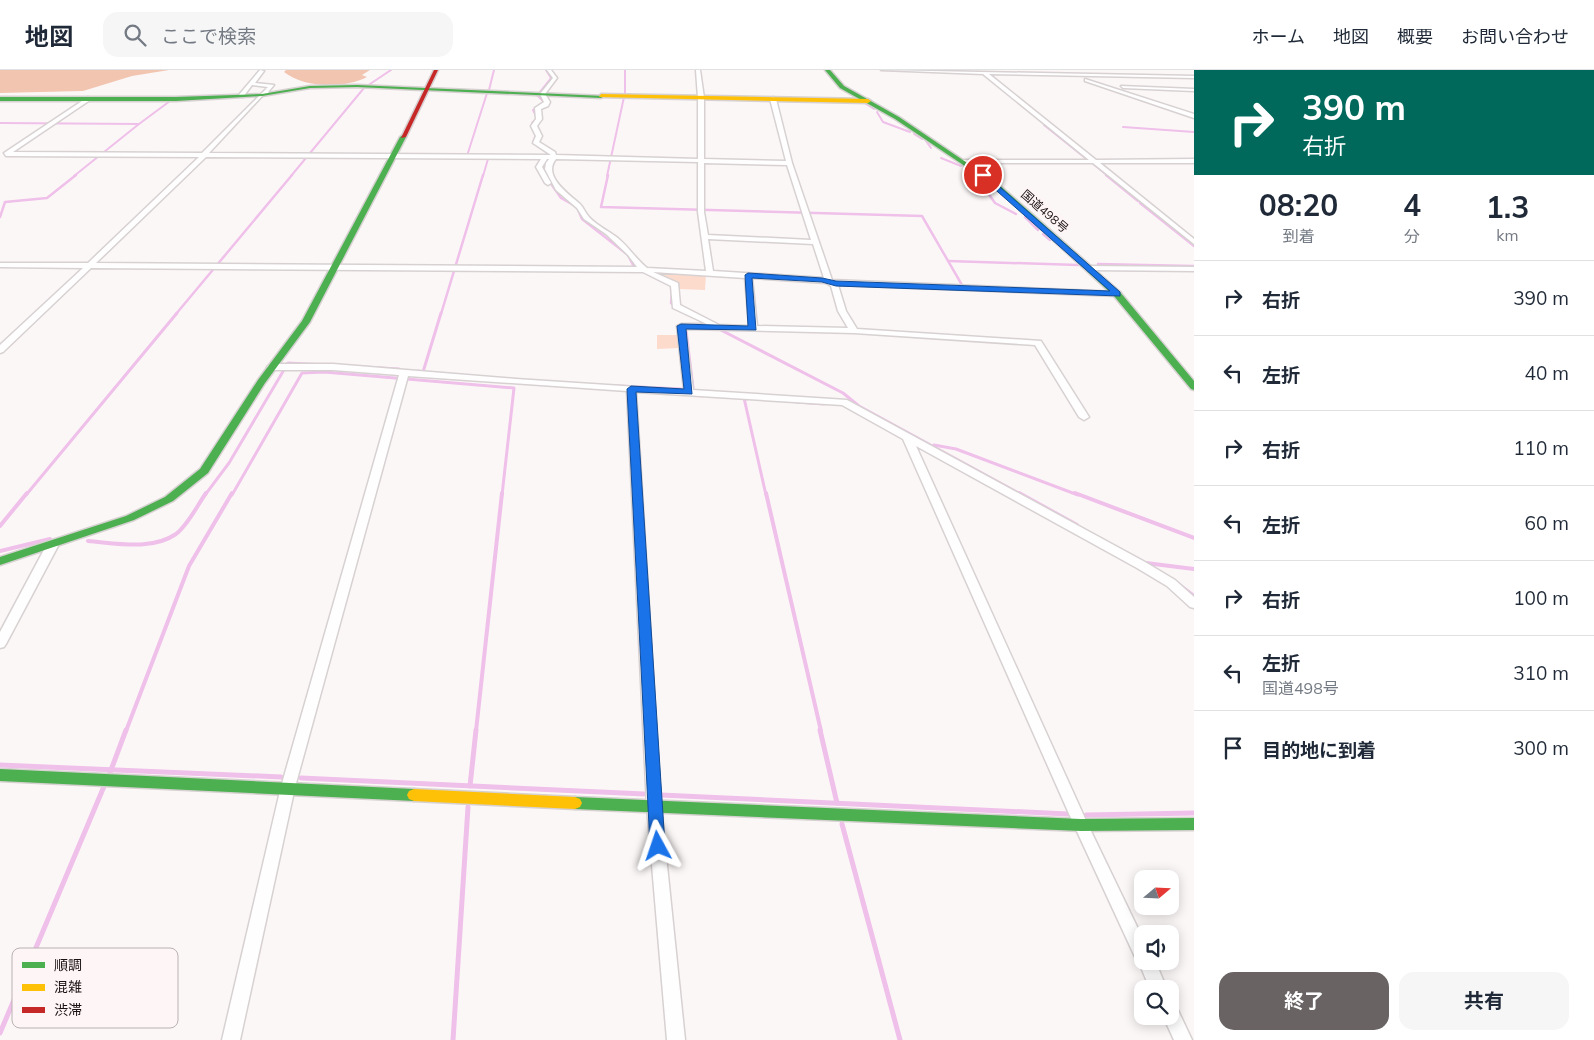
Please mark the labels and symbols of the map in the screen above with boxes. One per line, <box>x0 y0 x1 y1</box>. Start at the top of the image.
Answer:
pin <box>962 154 1004 196</box>
street label: 国道498号 <box>1018 186 1072 236</box>
position arrow <box>631 819 683 871</box>
north arrow <box>1134 870 1179 915</box>
legend <box>12 948 178 1028</box>
text: 順調 <box>54 956 82 974</box>
text: 混雑 <box>54 978 82 996</box>
text: 渋滞 <box>54 1001 82 1019</box>

